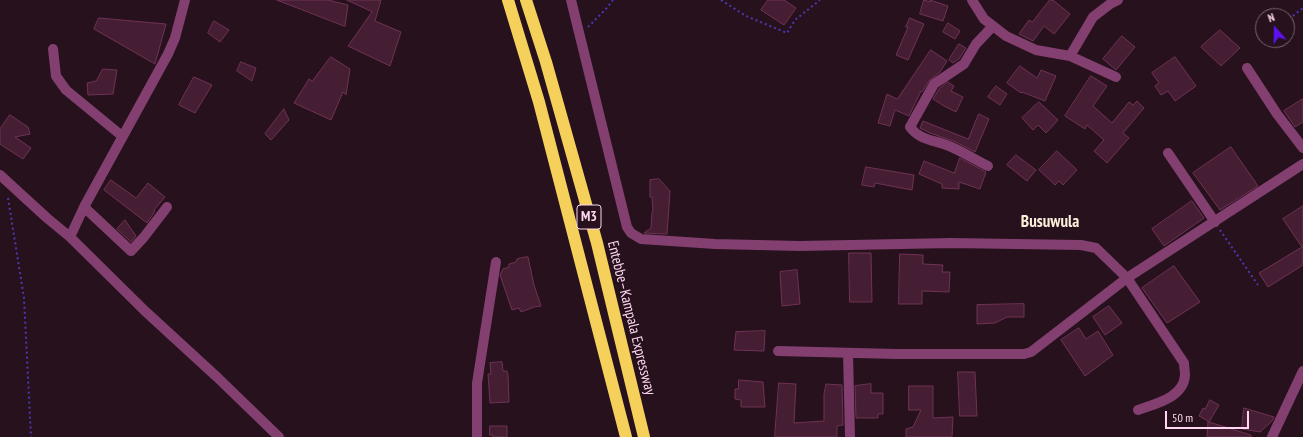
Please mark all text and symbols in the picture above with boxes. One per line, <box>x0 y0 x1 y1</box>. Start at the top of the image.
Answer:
north arrow <box>1255 8 1295 48</box>
text: N <box>1266 10 1276 25</box>
road number: M3 <box>577 205 601 229</box>
district label: Busuwula <box>1021 212 1079 232</box>
street label: Entebbe–Kampala Expressway <box>603 239 659 397</box>
scale bar <box>1167 403 1251 429</box>
text: 50 m <box>1172 410 1193 425</box>

